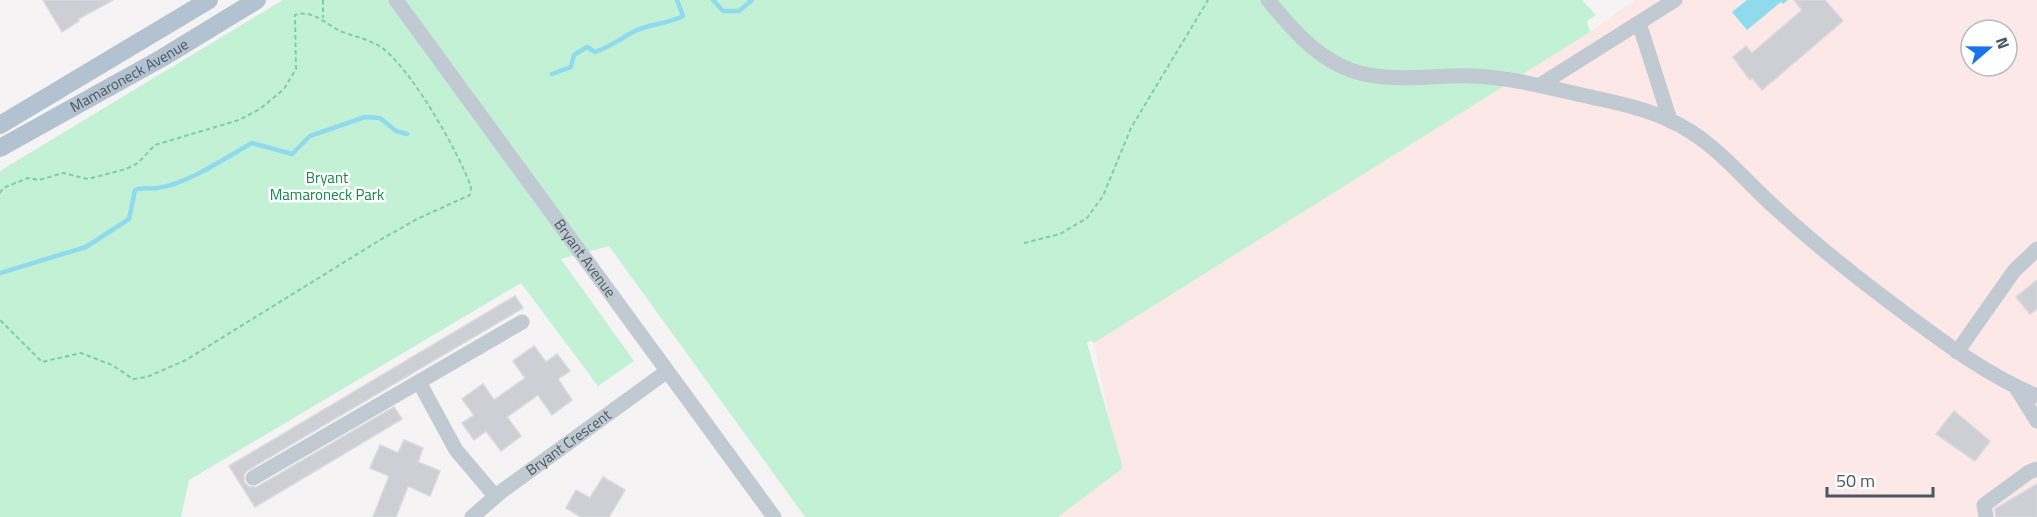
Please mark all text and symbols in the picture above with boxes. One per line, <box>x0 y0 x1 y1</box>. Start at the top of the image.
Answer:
north arrow <box>1959 18 2019 78</box>
street label: Mamaroneck Avenue <box>66 33 193 118</box>
text: N <box>1990 34 2016 52</box>
park label: Bryant Mamaroneck Park <box>270 166 384 206</box>
street label: Bryant Avenue <box>549 214 622 302</box>
street label: Bryant Crescent <box>521 403 616 481</box>
scale bar <box>1827 460 1934 498</box>
text: 50 m <box>1836 467 1875 494</box>

